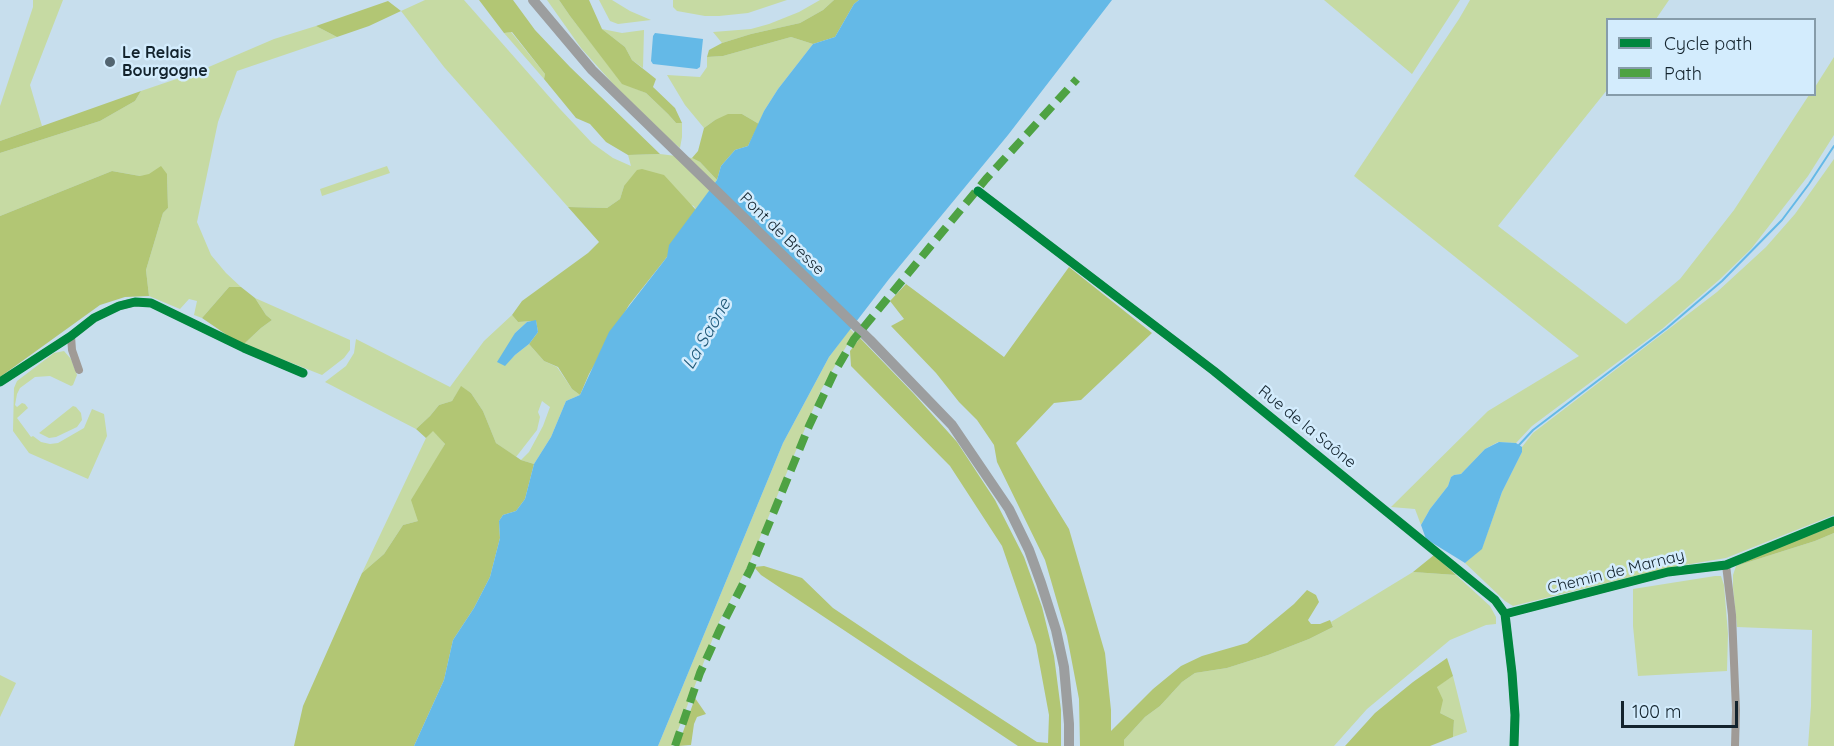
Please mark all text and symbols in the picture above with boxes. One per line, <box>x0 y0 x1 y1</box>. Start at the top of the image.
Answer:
legend <box>1606 18 1816 96</box>
text: Cycle path <box>1664 32 1752 55</box>
place label: Le Relais Bourgogne <box>122 43 208 81</box>
marker: Le Relais Bourgogne <box>103 55 117 69</box>
text: Path <box>1664 62 1702 85</box>
street label: Pont de Bresse <box>736 189 828 279</box>
water label: La Saône <box>678 295 736 373</box>
street label: Rue de la Saône <box>1254 382 1360 472</box>
street label: Chemin de Marnay <box>1546 546 1686 598</box>
scale bar <box>1624 689 1741 727</box>
text: 100 m <box>1632 700 1681 723</box>

